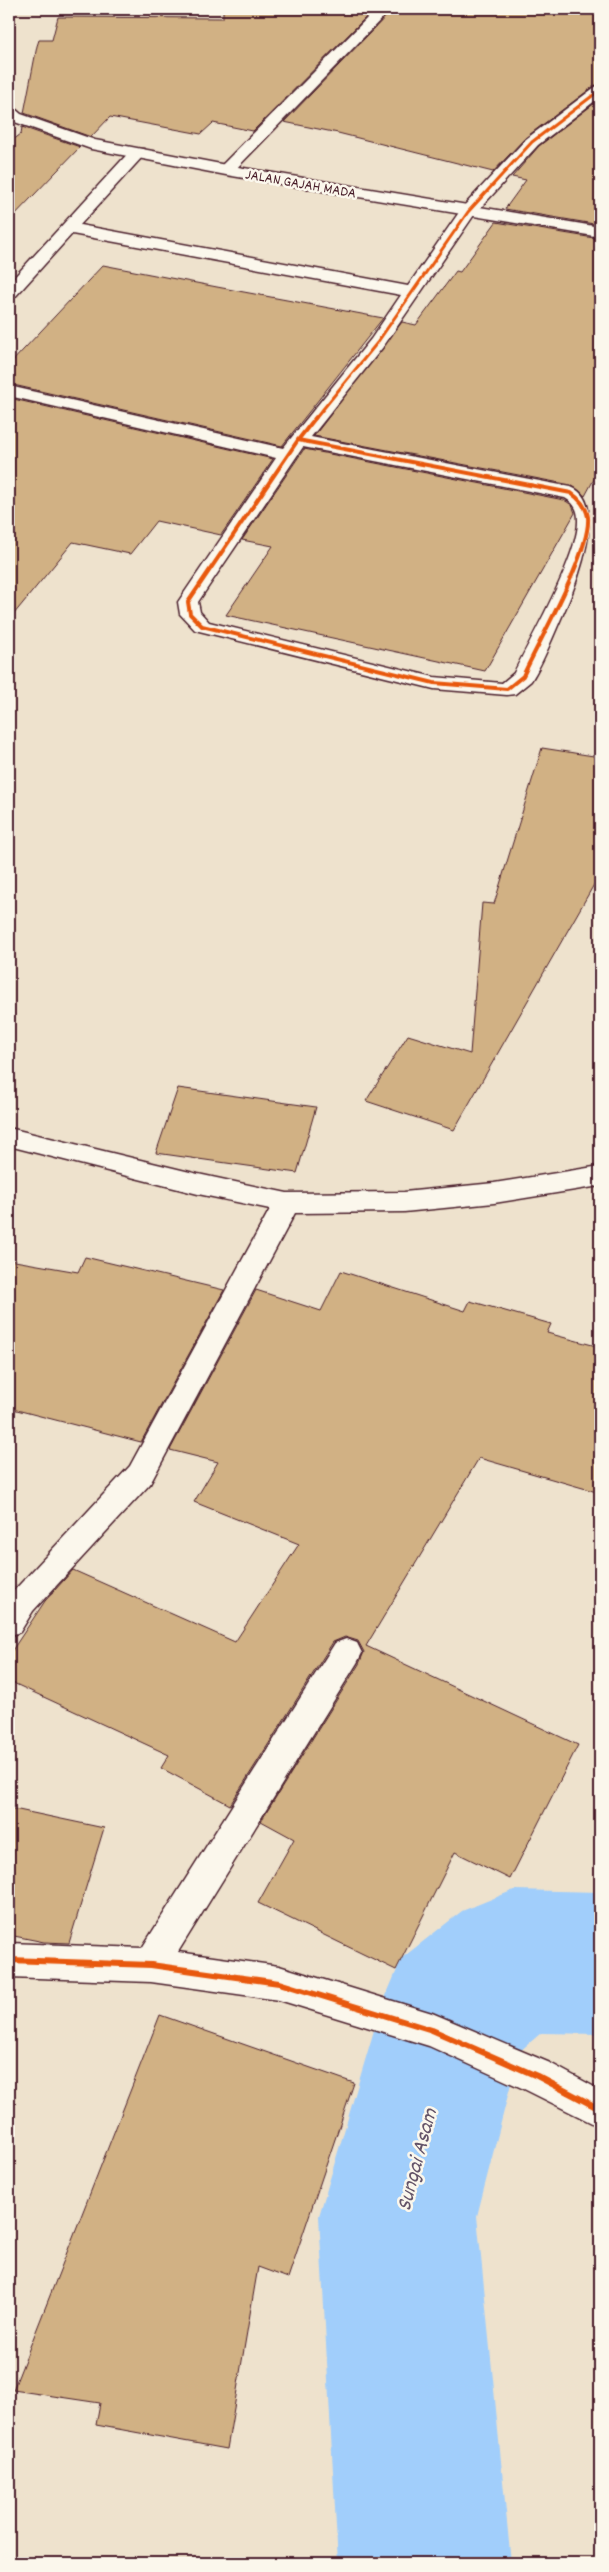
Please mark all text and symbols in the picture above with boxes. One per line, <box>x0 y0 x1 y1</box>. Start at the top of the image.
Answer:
street label: JALAN GAJAH MADA <box>243 164 358 206</box>
water label: Sungai Asam <box>390 2104 447 2215</box>

